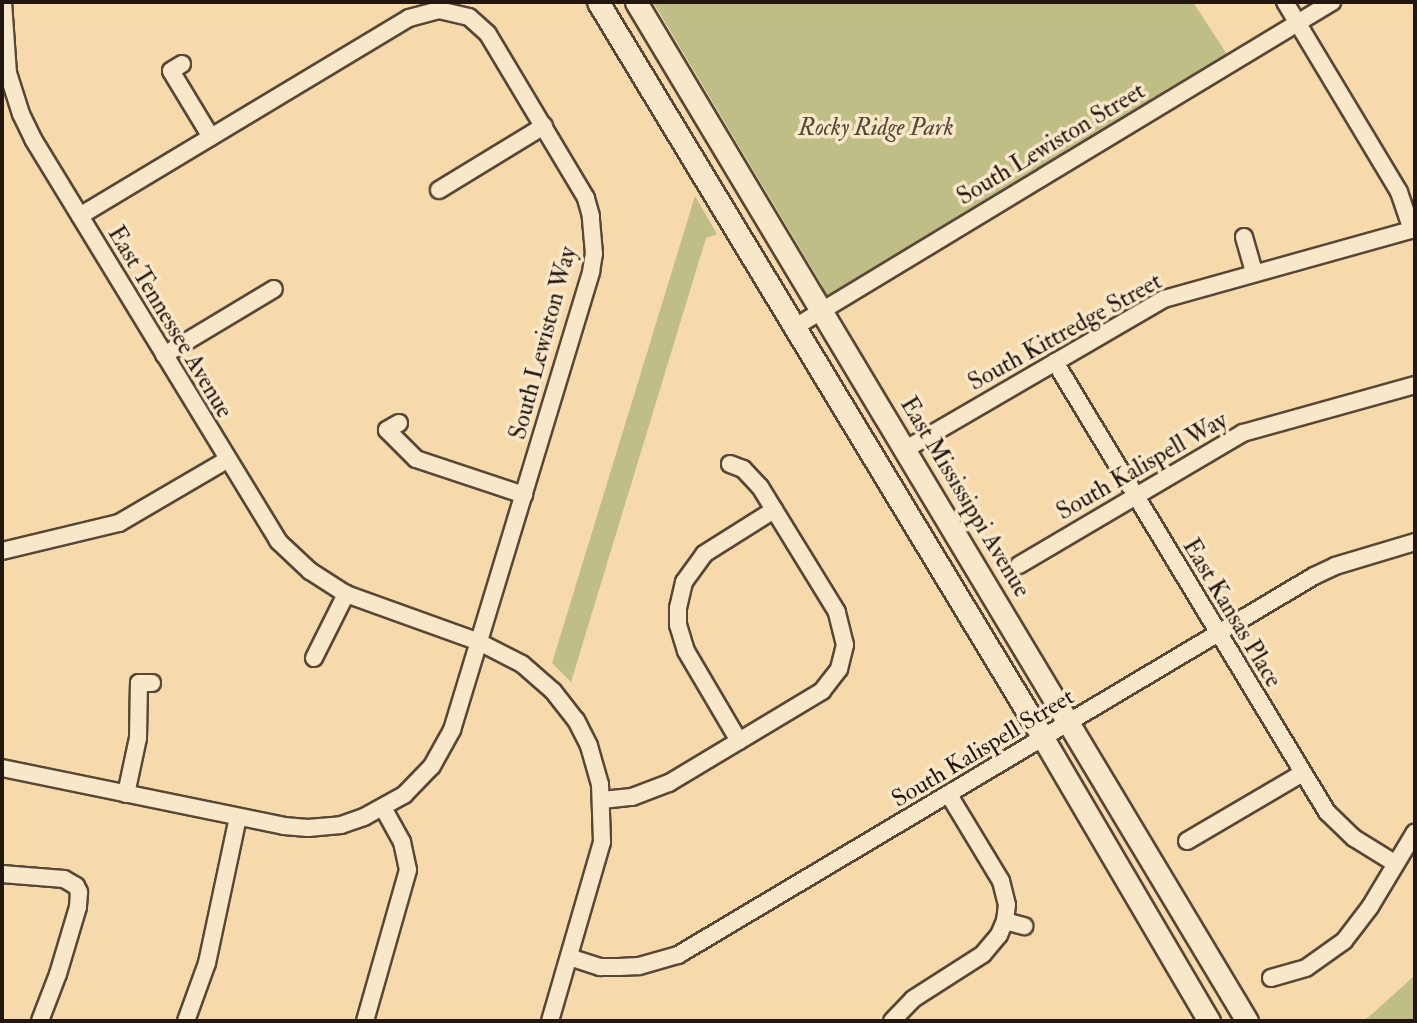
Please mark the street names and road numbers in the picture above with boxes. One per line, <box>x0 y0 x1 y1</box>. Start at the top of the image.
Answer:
street label: South Lewiston Street <box>952 77 1150 211</box>
street label: East Tennessee Avenue <box>101 221 239 423</box>
street label: South Lewiston Way <box>503 243 583 443</box>
street label: South Kittredge Street <box>963 267 1167 397</box>
street label: East Mississippi Avenue <box>894 392 1036 602</box>
street label: South Kalispell Way <box>1052 406 1232 526</box>
street label: East Kansas Place <box>1176 533 1288 693</box>
street label: South Kalispell Street <box>887 682 1079 814</box>

